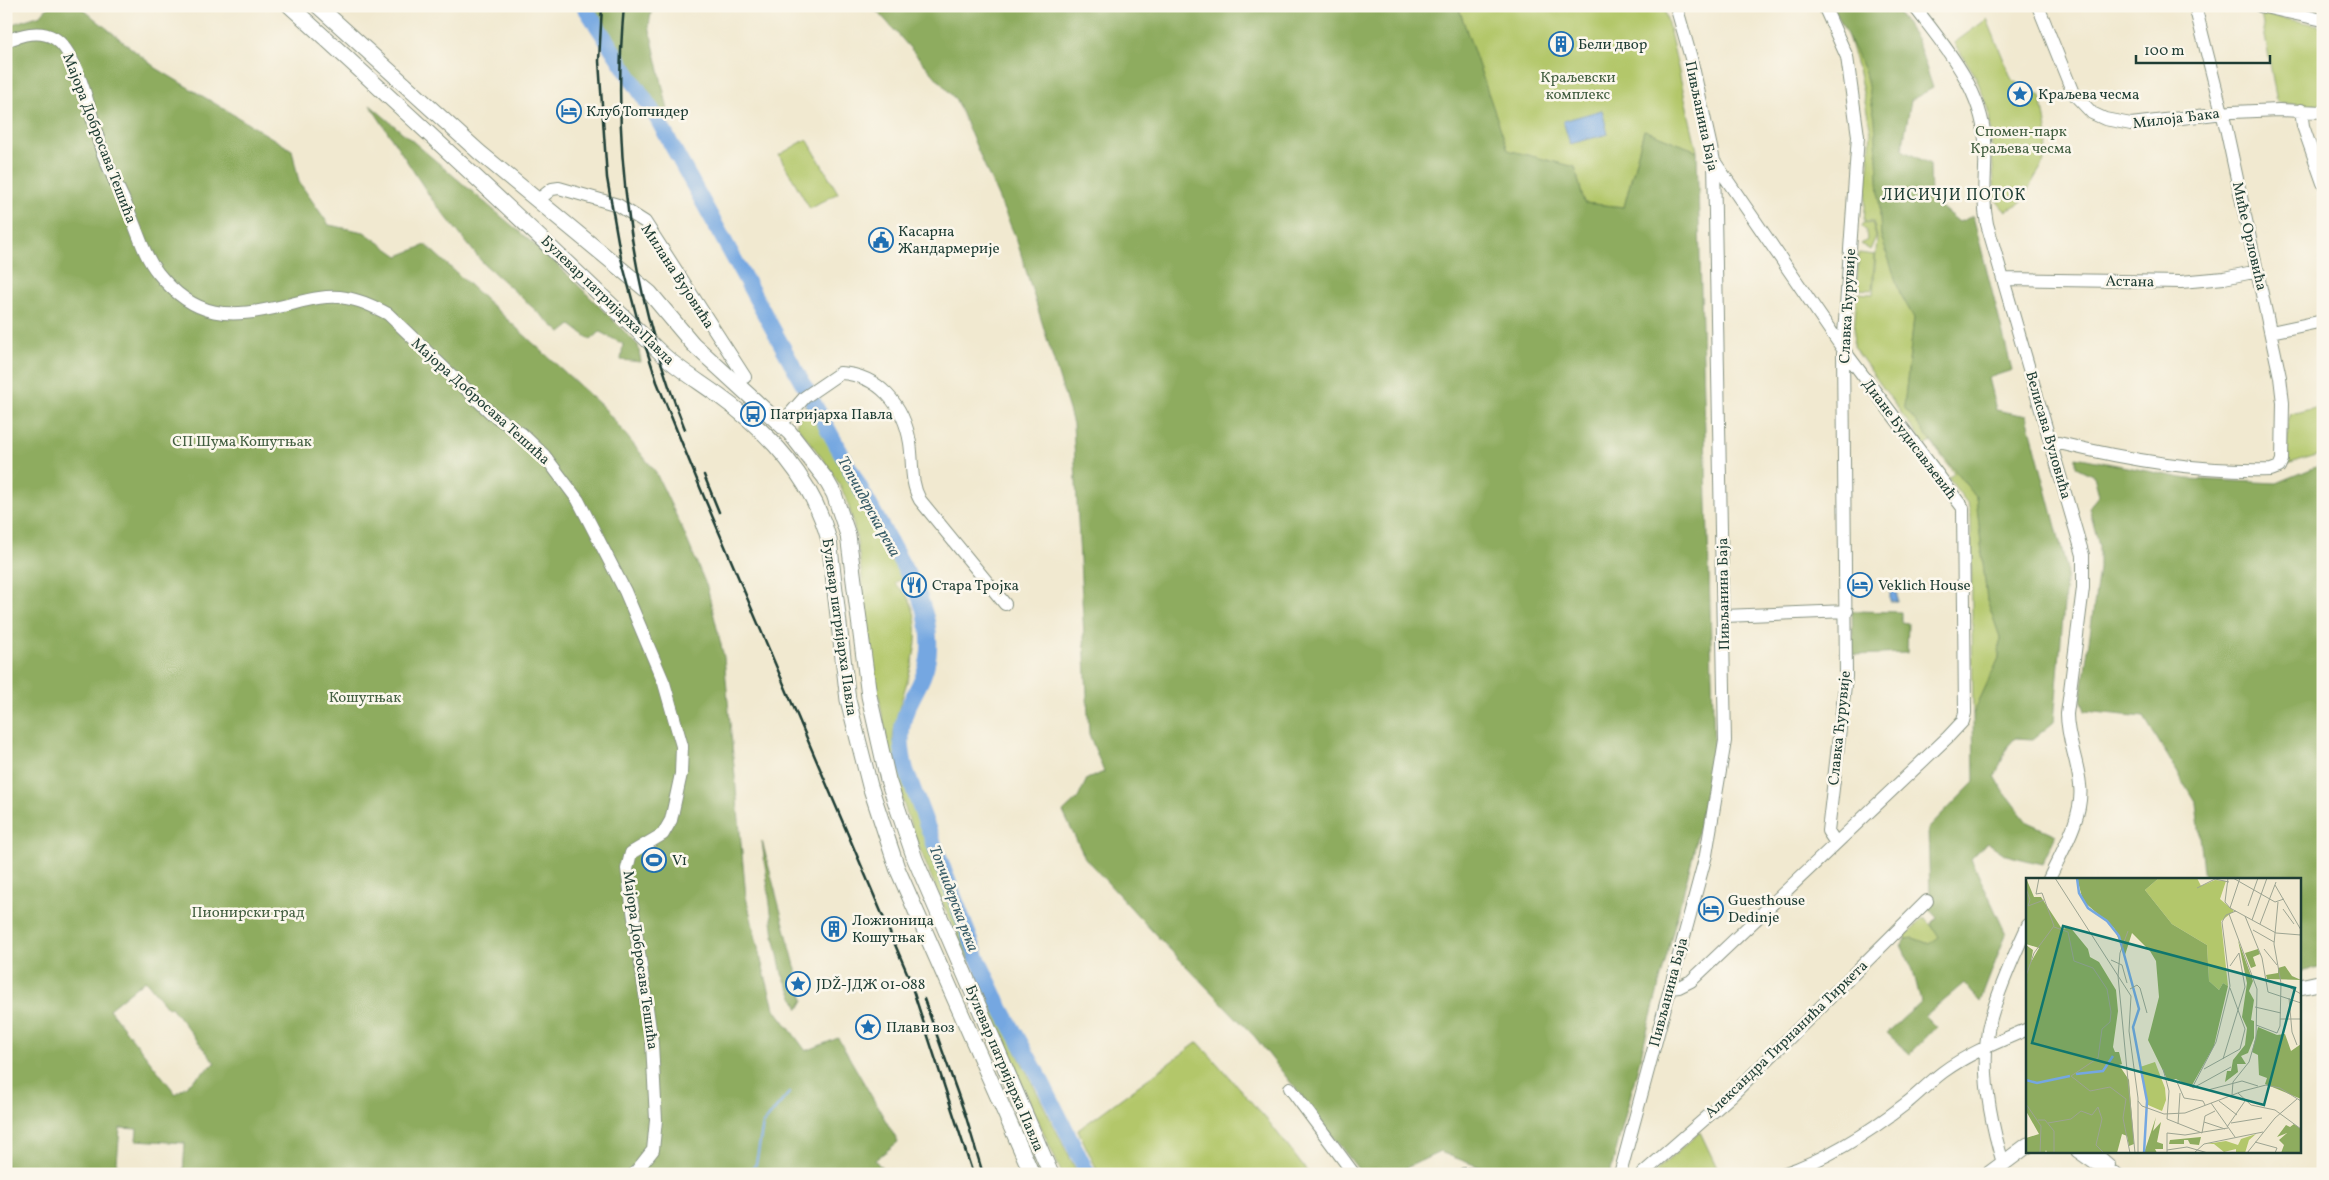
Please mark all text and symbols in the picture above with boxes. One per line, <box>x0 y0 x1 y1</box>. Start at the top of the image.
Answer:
building icon: Бели двор <box>1548 31 1574 57</box>
scale bar <box>2136 32 2270 64</box>
place label: Бели двор <box>1578 35 1647 56</box>
text: 100 m <box>2144 41 2184 62</box>
street label: Мајора Добросава Тешића <box>56 50 141 227</box>
street label: Пивљанина Баја <box>1679 59 1723 174</box>
park label: Краљевски комплекс <box>1540 68 1616 106</box>
place icon: Краљева чесма <box>2007 81 2033 107</box>
place label: Краљева чесма <box>2038 85 2139 106</box>
hotel icon: Клуб Топчидер <box>556 98 582 124</box>
place label: Клуб Топчидер <box>586 102 689 123</box>
street label: Милоја Ђака <box>2131 104 2221 135</box>
park label: Спомен-парк Краљева чесма <box>1970 122 2072 160</box>
street label: Миће Орловића <box>2226 180 2271 293</box>
district label: ЛИСИЧЈИ ПОТОК <box>1882 185 2026 207</box>
street label: Милана Вујовића <box>635 220 719 333</box>
place label: Касарна Жандармерије <box>898 222 1000 260</box>
public building icon: Касарна Жандармерије <box>868 227 894 253</box>
street label: Булевар патријарха Павла <box>535 231 679 371</box>
street label: Славка Ћурувије <box>1835 248 1862 364</box>
street label: Астана <box>2105 272 2154 293</box>
street label: Мајора Добросава Тешића <box>406 334 554 470</box>
street label: Велисава Вуловића <box>2019 369 2076 502</box>
street label: Диане Будисављевић <box>1856 375 1961 505</box>
bus stop icon: Патријарха Павла <box>740 401 766 427</box>
place label: Патријарха Павла <box>770 405 893 426</box>
park label: СП Шума Кошутњак <box>172 432 312 453</box>
water label: Топчидерска река <box>831 453 905 562</box>
street label: Булевар патријарха Павла <box>816 537 861 717</box>
street label: Пивљанина Баја <box>1713 538 1736 650</box>
restaurant icon: Стара Тројка <box>901 572 927 598</box>
hotel icon: Veklich House <box>1847 572 1873 598</box>
place label: Стара Тројка <box>932 576 1019 597</box>
place label: Veklich House <box>1878 576 1971 597</box>
street label: Славка Ћурувије <box>1824 670 1857 787</box>
park label: Кошутњак <box>329 688 401 709</box>
water label: Топчидерска река <box>923 842 984 955</box>
sports icon: V1 <box>641 847 667 873</box>
place label: V1 <box>672 851 687 872</box>
street label: Мајора Добросава Тешића <box>617 869 662 1051</box>
inset map <box>2026 878 2302 1152</box>
place label: Guesthouse Dedinje <box>1728 891 1805 929</box>
hotel icon: Guesthouse Dedinje <box>1698 896 1724 922</box>
park label: Пионирски град <box>191 903 305 924</box>
place label: Ложионица Кошутњак <box>852 911 934 949</box>
building icon: Ложионица Кошутњак <box>821 916 847 942</box>
street label: Пивљанина Баја <box>1645 935 1694 1049</box>
street label: Александра Тирнанића Тиркета <box>1701 956 1873 1124</box>
place icon: JDŽ-JДЖ 01-088 <box>785 971 811 997</box>
place label: JDŽ-JДЖ 01-088 <box>816 975 925 996</box>
street label: Булевар патријарха Павла <box>959 982 1048 1155</box>
place icon: Плави воз <box>855 1014 881 1040</box>
place label: Плави воз <box>886 1018 955 1039</box>

